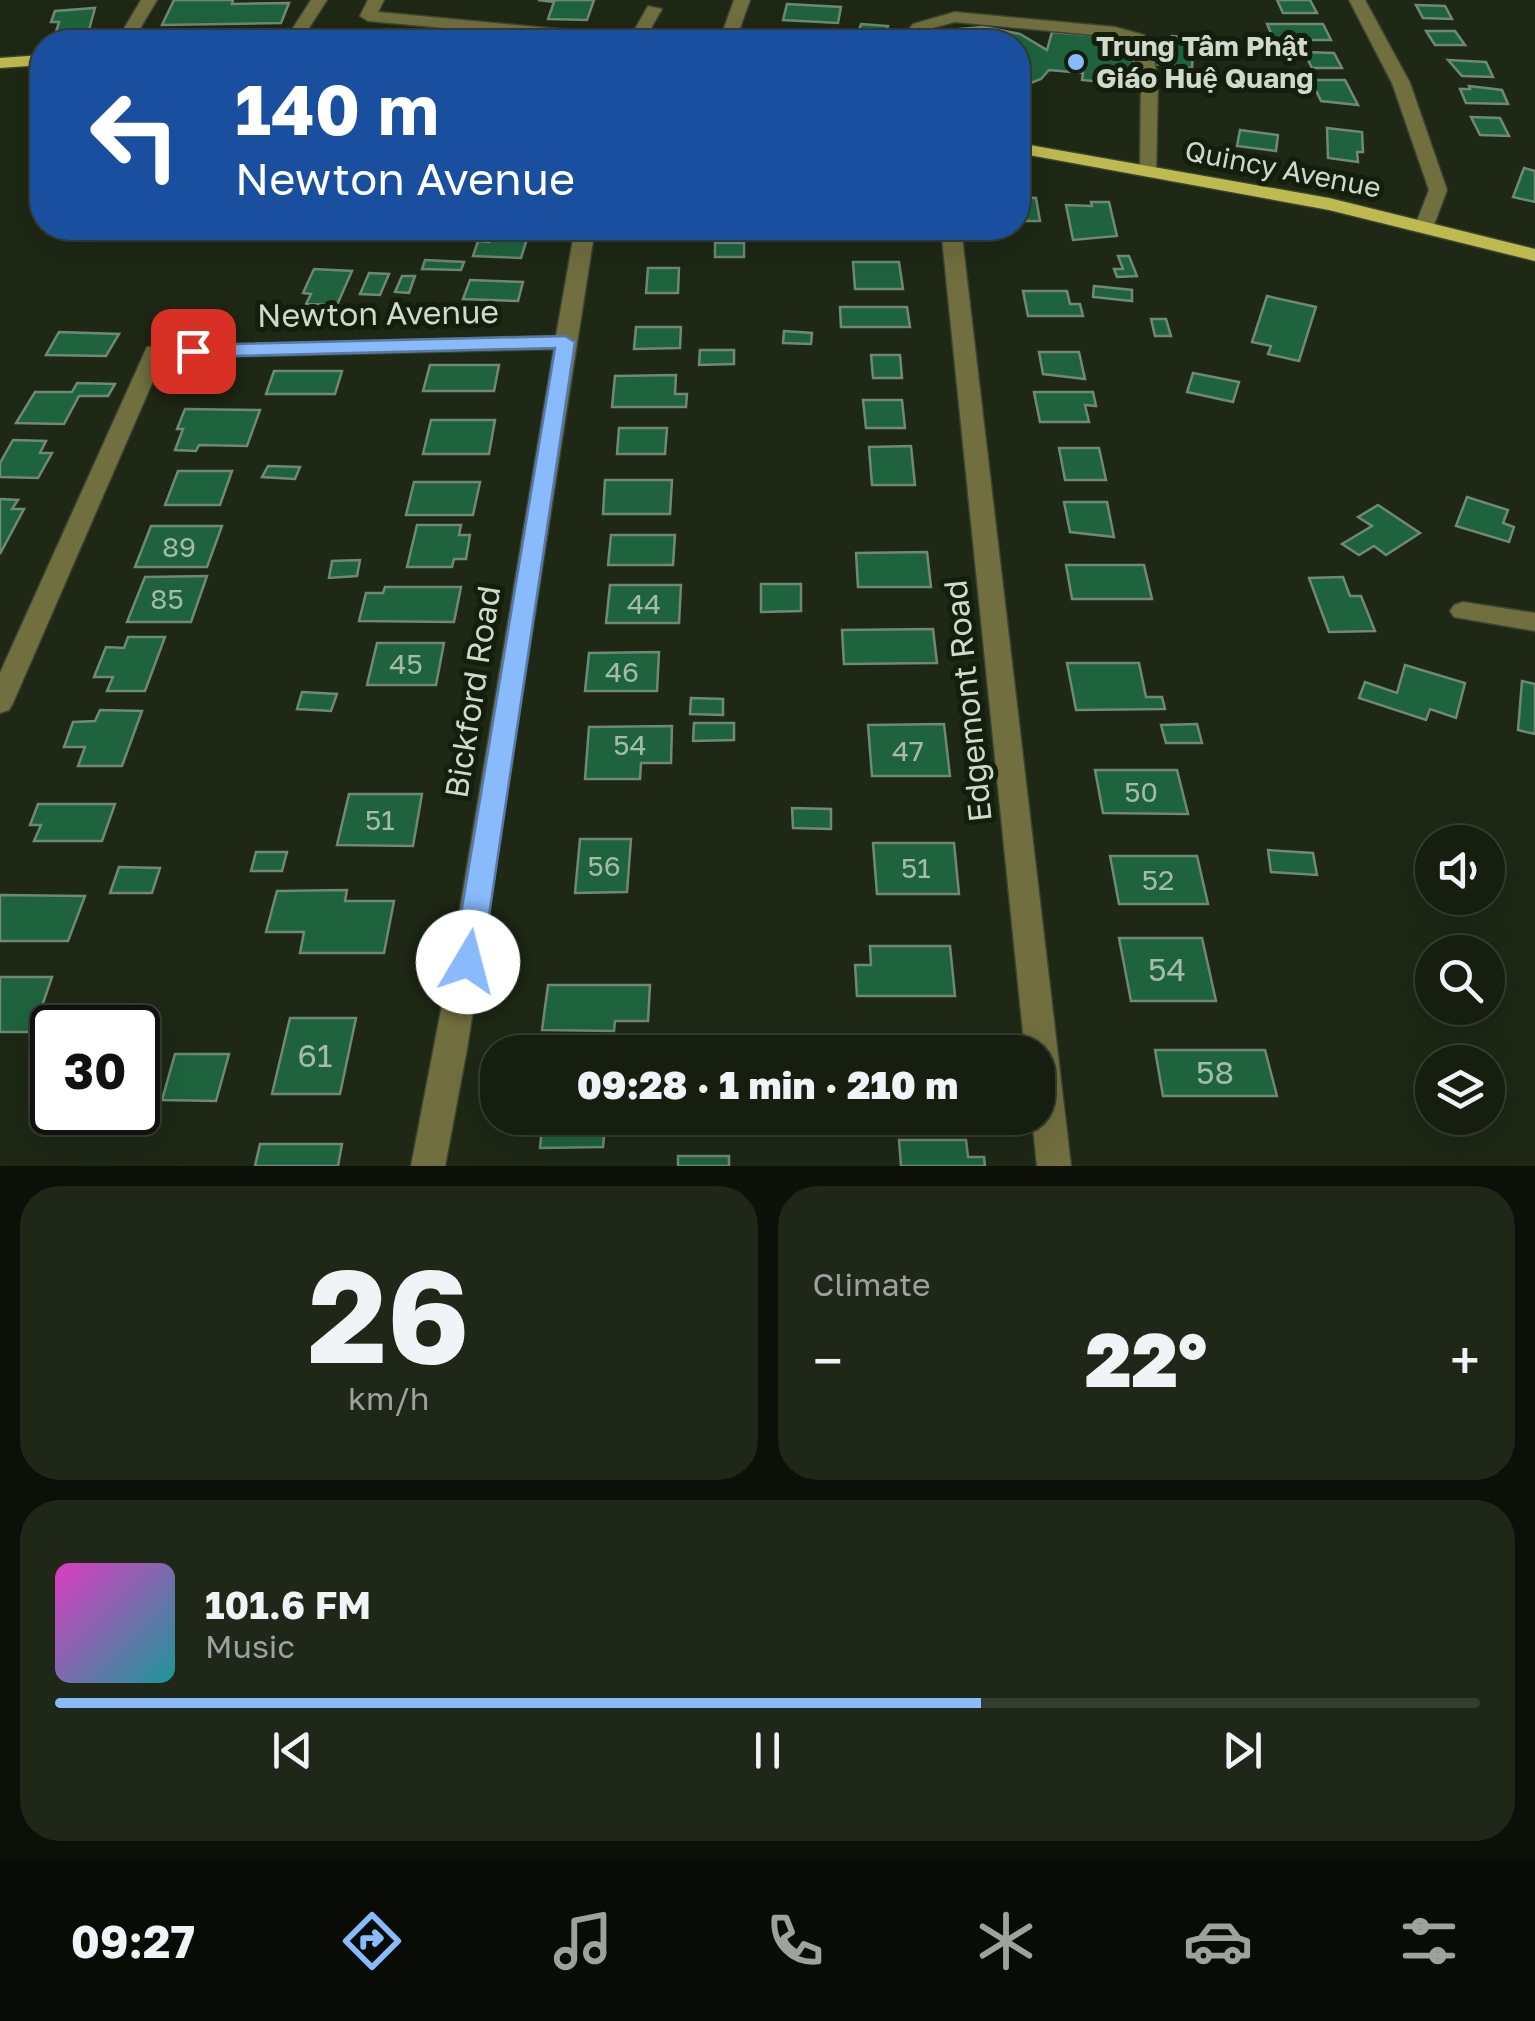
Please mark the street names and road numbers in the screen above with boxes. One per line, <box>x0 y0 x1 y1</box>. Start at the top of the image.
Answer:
street label: Quincy Avenue <box>1182 133 1384 204</box>
street label: Newton Avenue <box>257 292 499 334</box>
street label: Edgemont Road <box>935 578 999 824</box>
street label: Bickford Road <box>436 583 508 801</box>

